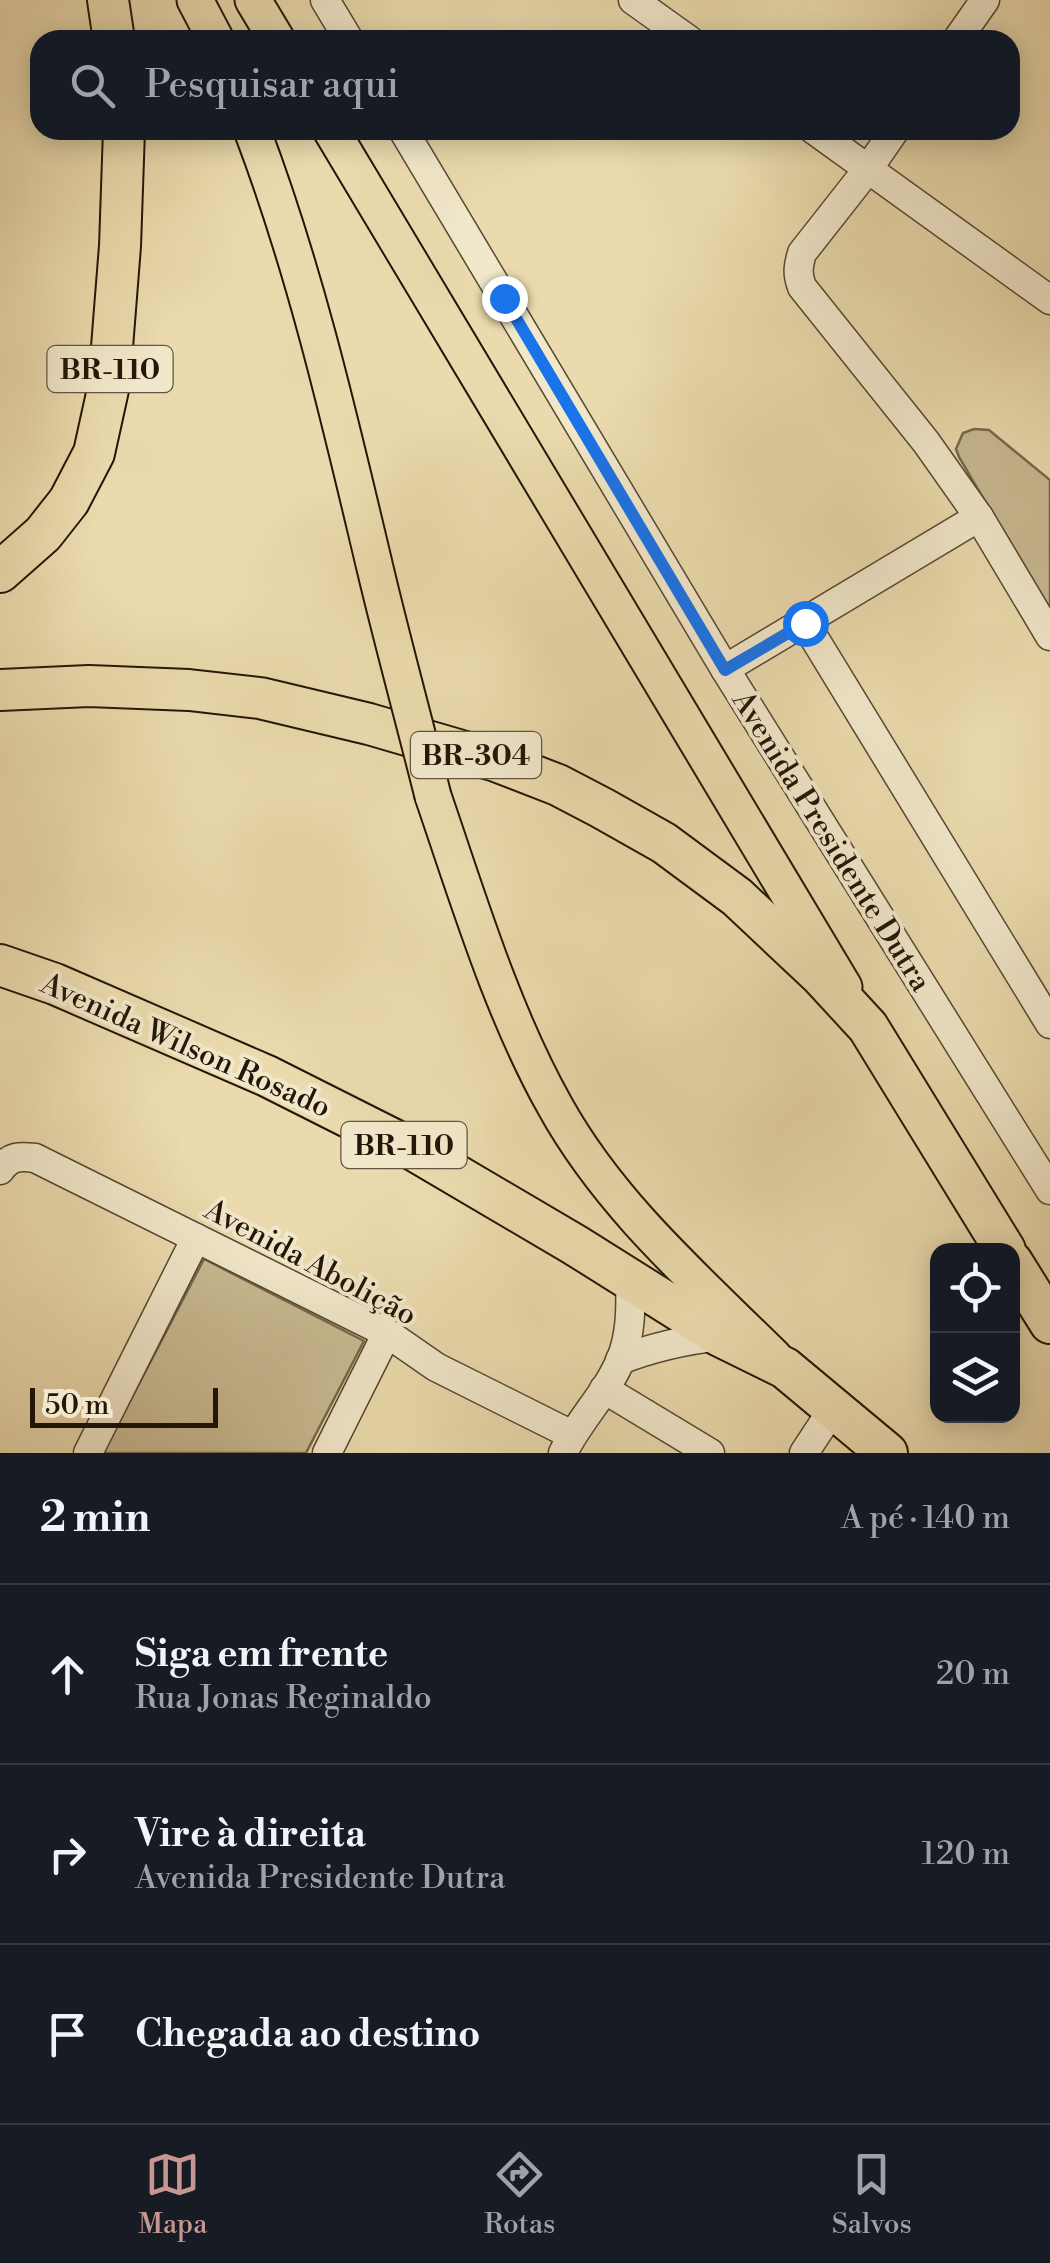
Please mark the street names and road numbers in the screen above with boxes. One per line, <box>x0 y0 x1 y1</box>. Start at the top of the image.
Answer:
road number: BR-110 <box>48 346 172 392</box>
street label: Avenida Presidente Dutra <box>723 683 940 1000</box>
road number: BR-304 <box>411 732 541 778</box>
street label: Avenida Wilson Rosado <box>34 964 337 1127</box>
road number: BR-110 <box>342 1122 466 1168</box>
street label: Avenida Abolição <box>197 1190 423 1335</box>

